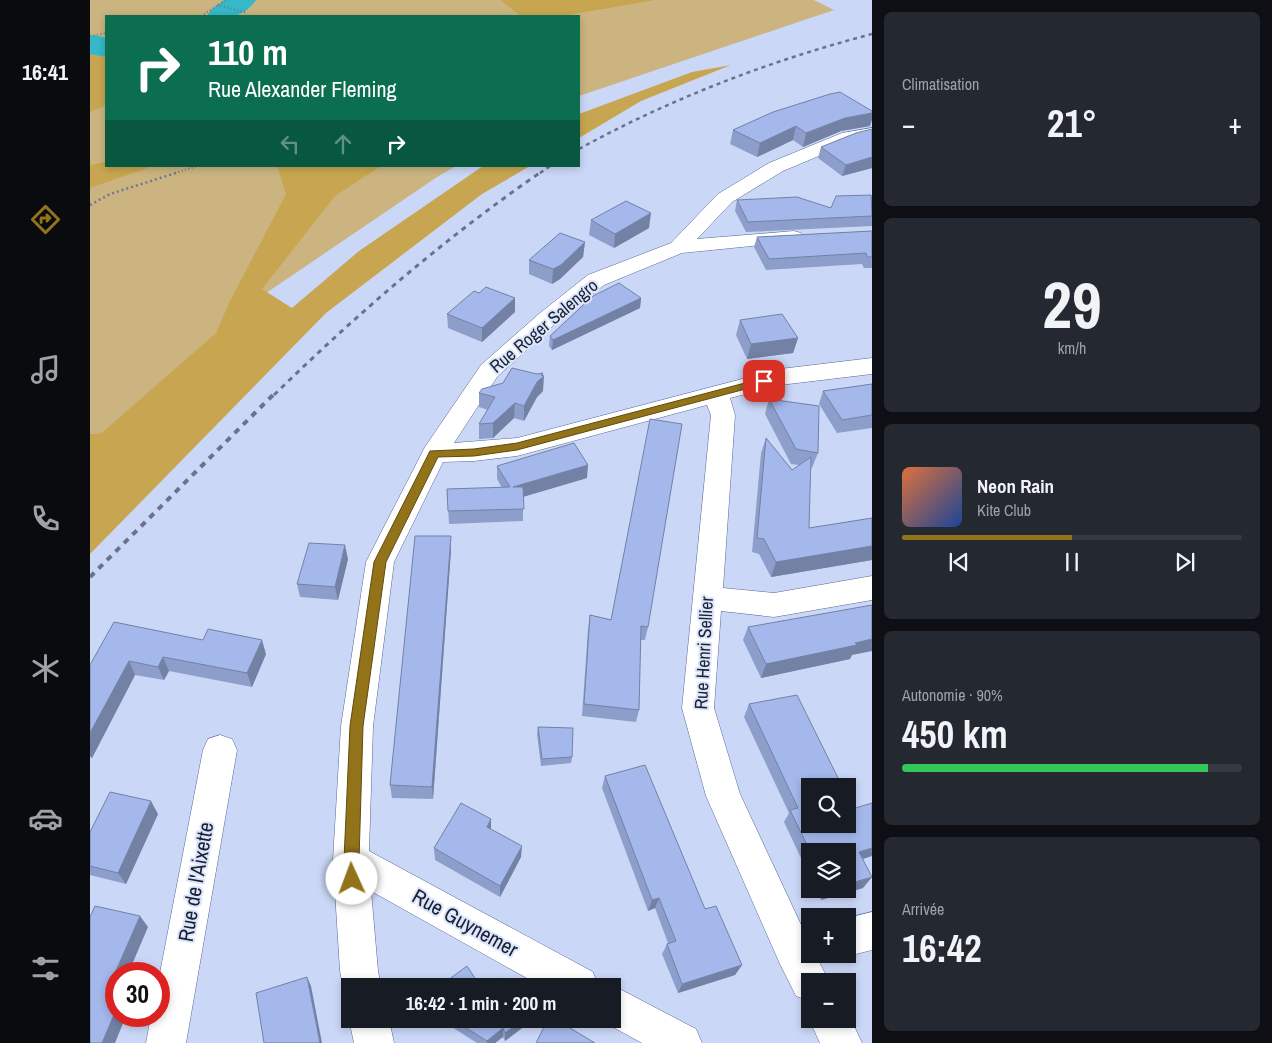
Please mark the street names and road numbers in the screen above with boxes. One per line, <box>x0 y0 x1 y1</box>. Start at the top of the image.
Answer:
street label: Rue Roger Salengro <box>484 273 603 378</box>
street label: Rue Henri Sellier <box>688 596 719 710</box>
street label: Rue de l'Aixette <box>171 820 220 944</box>
street label: Rue Guynemer <box>407 882 524 964</box>

